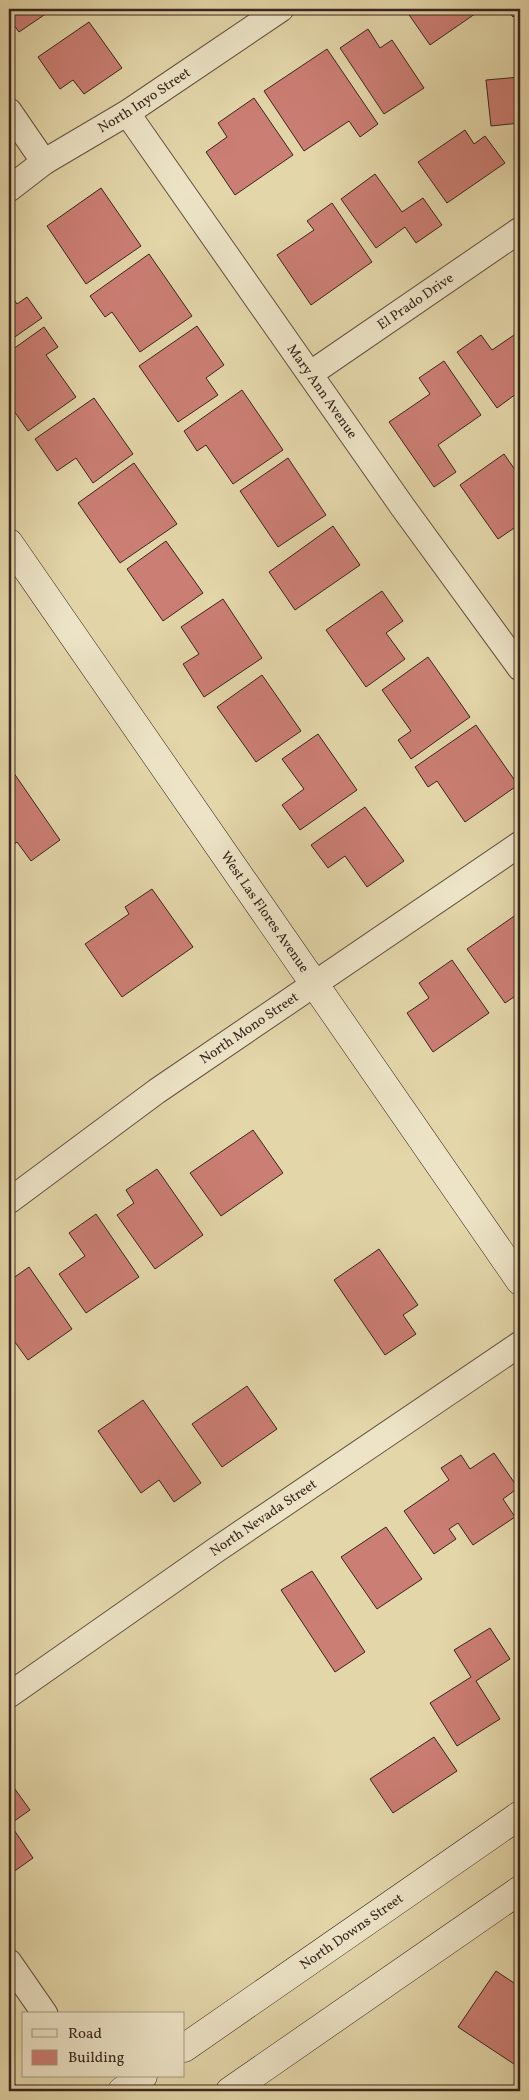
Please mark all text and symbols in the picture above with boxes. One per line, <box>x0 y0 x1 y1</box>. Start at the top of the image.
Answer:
street label: North Inyo Street <box>95 63 194 138</box>
street label: El Prado Drive <box>374 268 458 335</box>
street label: Mary Ann Avenue <box>282 341 362 443</box>
street label: West Las Flores Avenue <box>216 848 313 977</box>
street label: North Mono Street <box>196 988 302 1069</box>
street label: North Nevada Street <box>206 1475 321 1561</box>
street label: North Downs Street <box>296 1889 407 1974</box>
legend <box>22 2012 185 2078</box>
text: Road <box>68 2024 102 2045</box>
text: Building <box>68 2048 125 2069</box>

